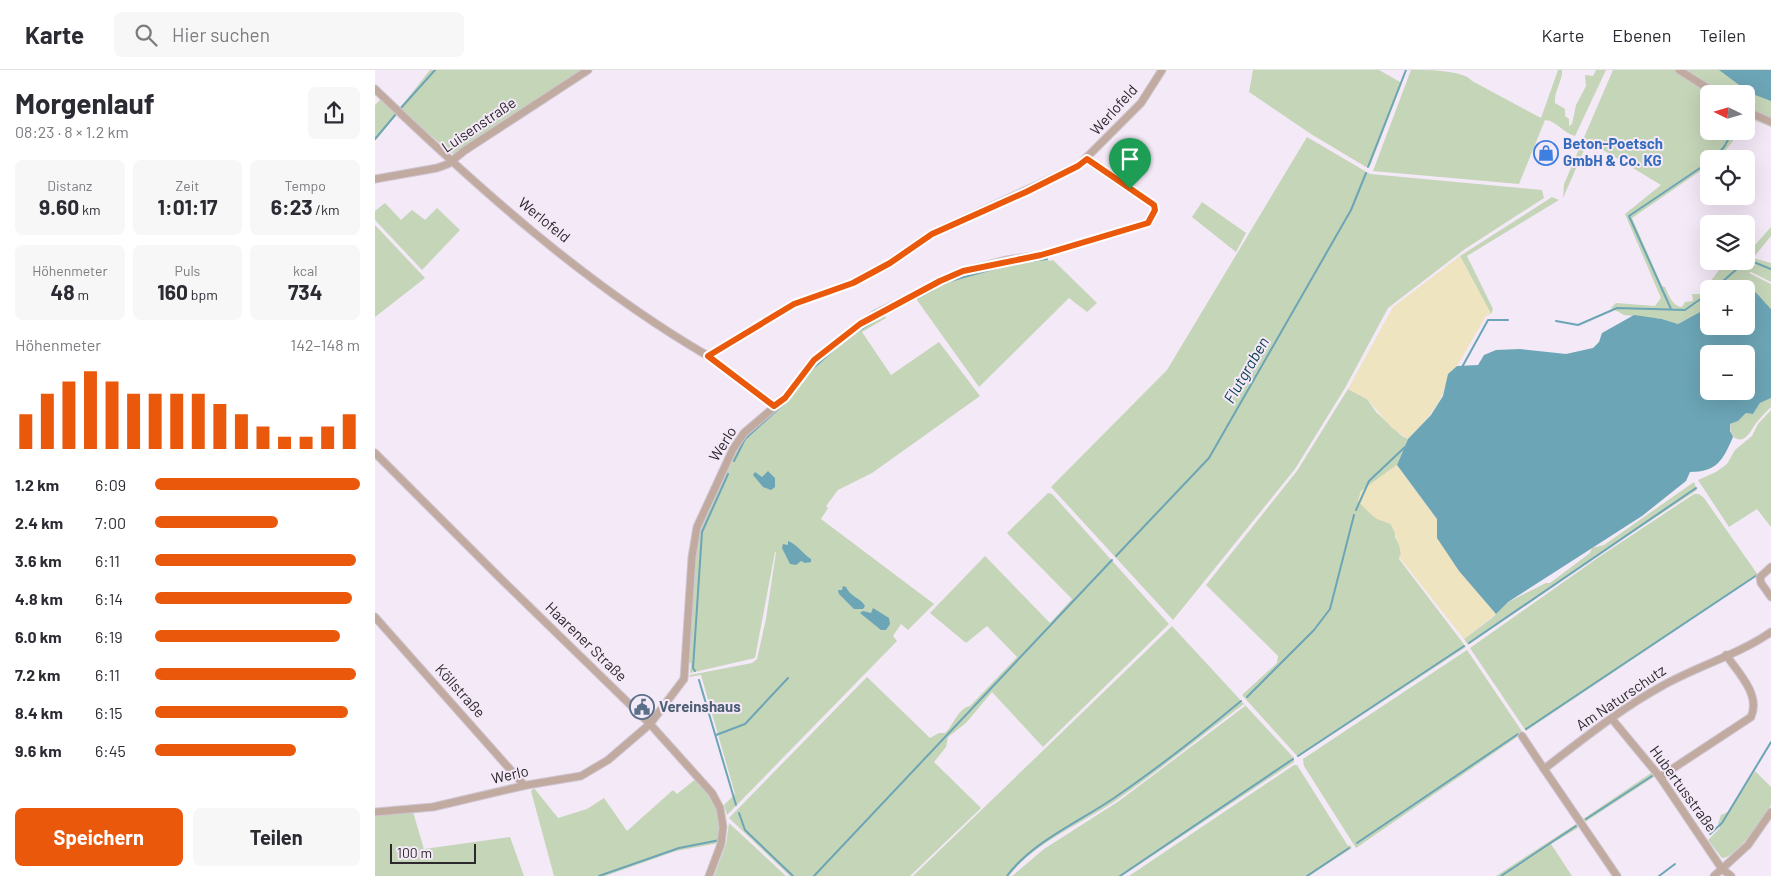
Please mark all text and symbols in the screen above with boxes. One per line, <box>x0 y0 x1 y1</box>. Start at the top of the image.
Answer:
search box <box>114 12 464 57</box>
text: Karte <box>25 20 84 49</box>
icon: search <box>132 21 160 49</box>
text: Hier suchen <box>172 23 270 46</box>
text: Karte <box>1541 24 1584 46</box>
text: Ebenen <box>1612 24 1671 46</box>
text: Teilen <box>1699 24 1746 46</box>
street label: Werlofeld <box>1086 80 1141 138</box>
north arrow <box>1700 85 1755 140</box>
map controls <box>1700 85 1755 400</box>
text: Morgenlauf <box>15 86 155 120</box>
button: share <box>308 87 360 139</box>
street label: Luisenstraße <box>438 93 519 156</box>
text: 08:23 · 8 × 1.2 km <box>15 122 129 141</box>
place label: Beton-Poetsch GmbH & Co. KG <box>1563 134 1663 169</box>
pin <box>1109 138 1151 189</box>
shop icon: Beton-Poetsch GmbH & Co. KG <box>1533 140 1559 166</box>
icon: arrive <box>1116 145 1144 173</box>
button: locate <box>1700 150 1755 205</box>
text: Distanz <box>47 177 92 194</box>
text: Zeit <box>176 177 199 194</box>
text: Tempo <box>285 177 326 194</box>
street label: Werlofeld <box>515 193 574 246</box>
text: 9.60 <box>39 194 79 219</box>
text: 1:01:17 <box>158 194 217 219</box>
text: 6:23 <box>271 194 313 219</box>
text: km <box>79 201 101 218</box>
text: /km <box>313 201 340 218</box>
button: layers <box>1700 215 1755 270</box>
text: Höhenmeter <box>32 262 108 279</box>
text: Puls <box>175 262 200 279</box>
text: kcal <box>293 262 317 279</box>
text: 48 <box>51 279 75 304</box>
text: 160 <box>157 279 188 304</box>
text: 734 <box>288 279 322 304</box>
button: + <box>1700 280 1755 335</box>
text: m <box>75 286 89 303</box>
text: bpm <box>188 286 218 303</box>
water label: Flutgraben <box>1219 333 1272 406</box>
text: Höhenmeter <box>15 335 101 354</box>
text: 142–148 m <box>291 335 360 354</box>
button: − <box>1700 345 1755 400</box>
street label: Werlo <box>705 423 740 464</box>
text: 1.2 km <box>15 475 59 494</box>
text: 6:09 <box>95 475 126 494</box>
text: 2.4 km <box>15 513 63 532</box>
text: 7:00 <box>95 513 126 532</box>
text: 3.6 km <box>15 551 62 570</box>
text: 6:11 <box>95 551 120 570</box>
text: 4.8 km <box>15 589 63 608</box>
text: 6:14 <box>95 589 123 608</box>
street label: Haarener Straße <box>542 598 631 685</box>
text: 6.0 km <box>15 627 62 646</box>
text: 6:19 <box>95 627 123 646</box>
street label: Köllstraße <box>432 660 490 721</box>
street label: Am Naturschutz <box>1572 660 1669 734</box>
text: 7.2 km <box>15 665 60 684</box>
text: 6:11 <box>95 665 120 684</box>
public building icon: Vereinshaus <box>629 694 655 720</box>
place label: Vereinshaus <box>659 697 741 715</box>
text: 8.4 km <box>15 703 63 722</box>
text: 6:15 <box>95 703 123 722</box>
text: 9.6 km <box>15 741 62 760</box>
text: 6:45 <box>95 741 126 760</box>
street label: Hubertusstraße <box>1646 742 1721 835</box>
street label: Werlo <box>489 761 530 787</box>
button: Speichern <box>15 808 183 866</box>
button: Teilen <box>193 808 360 866</box>
scale bar <box>390 841 476 864</box>
text: 100 m <box>397 844 432 861</box>

